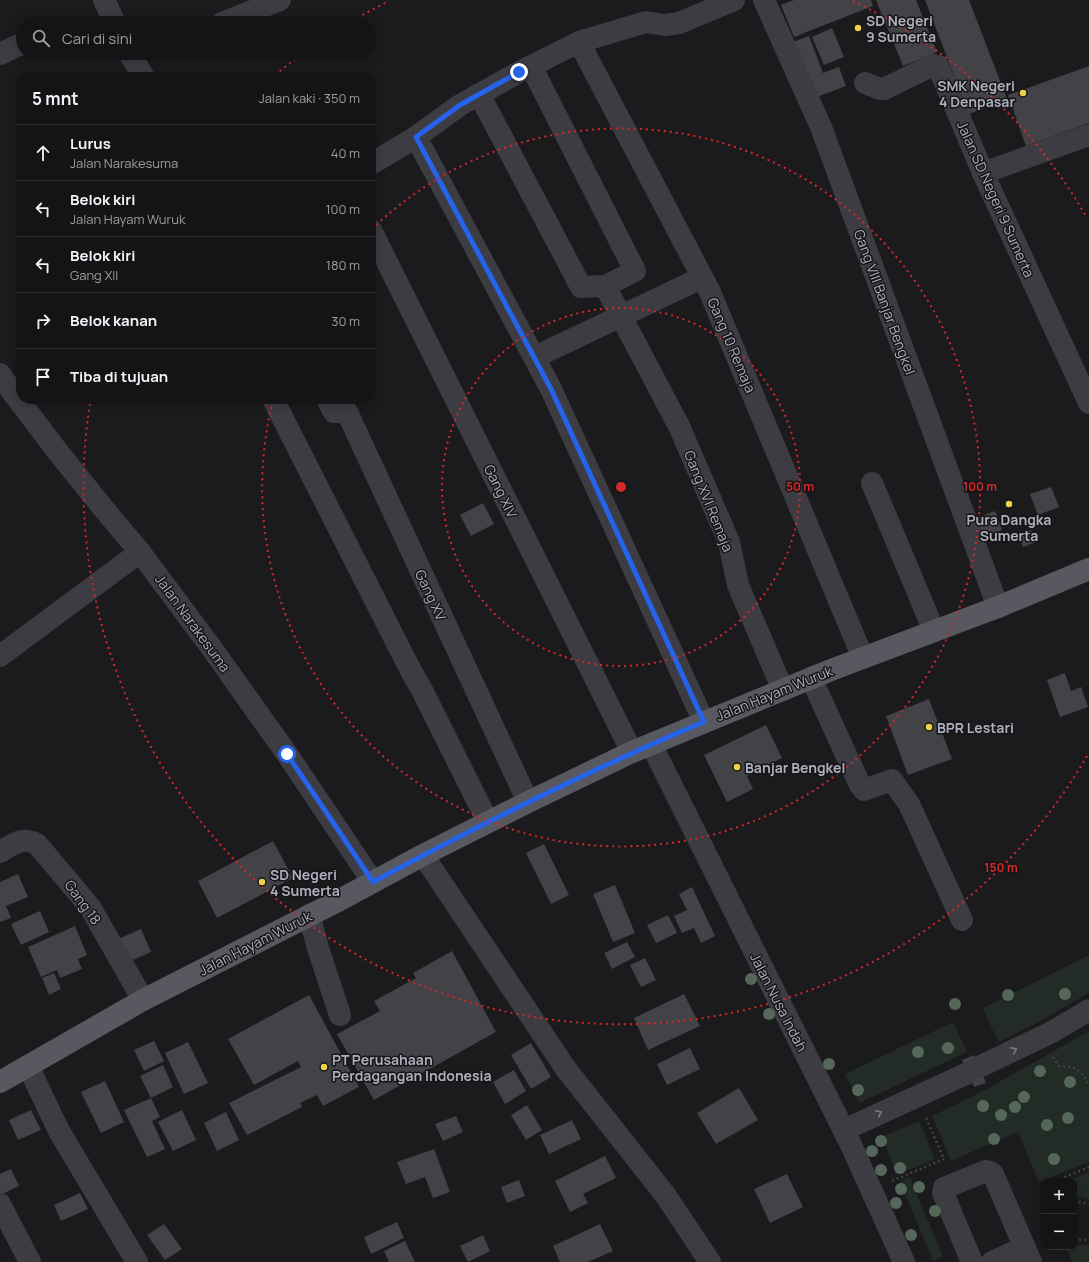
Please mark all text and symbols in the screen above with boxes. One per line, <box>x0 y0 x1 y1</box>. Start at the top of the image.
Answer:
place label: SD Negeri 9 Sumerta <box>866 11 936 46</box>
search box <box>16 16 376 60</box>
marker: SD Negeri 9 Sumerta <box>853 23 863 33</box>
icon: search <box>30 27 52 49</box>
text: Cari di sini <box>62 28 132 49</box>
route end <box>510 63 528 81</box>
place label: SMK Negeri 4 Denpasar <box>937 76 1015 111</box>
text: 5 mnt <box>32 87 79 110</box>
marker: SMK Negeri 4 Denpasar <box>1018 88 1028 98</box>
text: Jalan kaki · 350 m <box>259 89 360 107</box>
street label: Jalan SD Negeri 9 Sumerta <box>953 118 1039 280</box>
text: Lurus <box>70 133 111 154</box>
icon: ahead <box>32 142 54 164</box>
text: 40 m <box>331 144 360 162</box>
text: Jalan Narakesuma <box>70 154 178 172</box>
text: Belok kiri <box>70 189 136 210</box>
icon: left <box>32 198 54 220</box>
text: 100 m <box>325 200 360 218</box>
text: Jalan Hayam Wuruk <box>70 210 185 228</box>
street label: Gang VIII Banjar Bengkel <box>850 227 920 377</box>
text: Belok kiri <box>70 245 136 266</box>
icon: left <box>32 254 54 276</box>
text: 180 m <box>326 256 360 274</box>
text: Gang XII <box>70 266 118 284</box>
street label: Gang 10 Remaja <box>703 295 761 395</box>
icon: right <box>32 310 54 332</box>
text: Belok kanan <box>70 310 157 331</box>
text: 30 m <box>331 312 360 330</box>
icon: arrive <box>32 366 54 388</box>
text: Tiba di tujuan <box>70 366 168 387</box>
street label: Gang XVI Remaja <box>680 447 738 555</box>
street label: Gang XIV <box>480 461 522 521</box>
text: 50 m <box>786 478 814 495</box>
text: 100 m <box>963 478 997 495</box>
centre of rings <box>614 480 628 494</box>
marker: Pura Dangka Sumerta <box>1004 499 1014 509</box>
place label: Pura Dangka Sumerta <box>967 510 1051 545</box>
street label: Gang XV <box>411 567 451 624</box>
street label: Jalan Narakesuma <box>151 570 235 676</box>
street label: Jalan Hayam Wuruk <box>713 661 836 725</box>
place label: BPR Lestari <box>937 718 1014 737</box>
marker: BPR Lestari <box>924 722 934 732</box>
route start <box>278 745 296 763</box>
place label: Banjar Bengkel <box>745 758 845 777</box>
marker: Banjar Bengkel <box>732 762 742 772</box>
text: 150 m <box>984 859 1018 876</box>
place label: SD Negeri 4 Sumerta <box>270 865 340 900</box>
street label: Gang 18 <box>60 876 106 928</box>
marker: SD Negeri 4 Sumerta <box>257 877 267 887</box>
street label: Jalan Hayam Wuruk <box>195 906 316 980</box>
street label: Jalan Nusa Indah <box>746 949 812 1055</box>
one-way arrow <box>1010 1047 1018 1055</box>
place label: PT Perusahaan Perdagangan Indonesia <box>332 1050 492 1085</box>
marker: PT Perusahaan Perdagangan Indonesia <box>319 1062 329 1072</box>
one-way arrow <box>875 1110 883 1118</box>
map controls <box>1041 1178 1077 1250</box>
button: + <box>1041 1178 1077 1214</box>
button: − <box>1041 1214 1077 1250</box>

